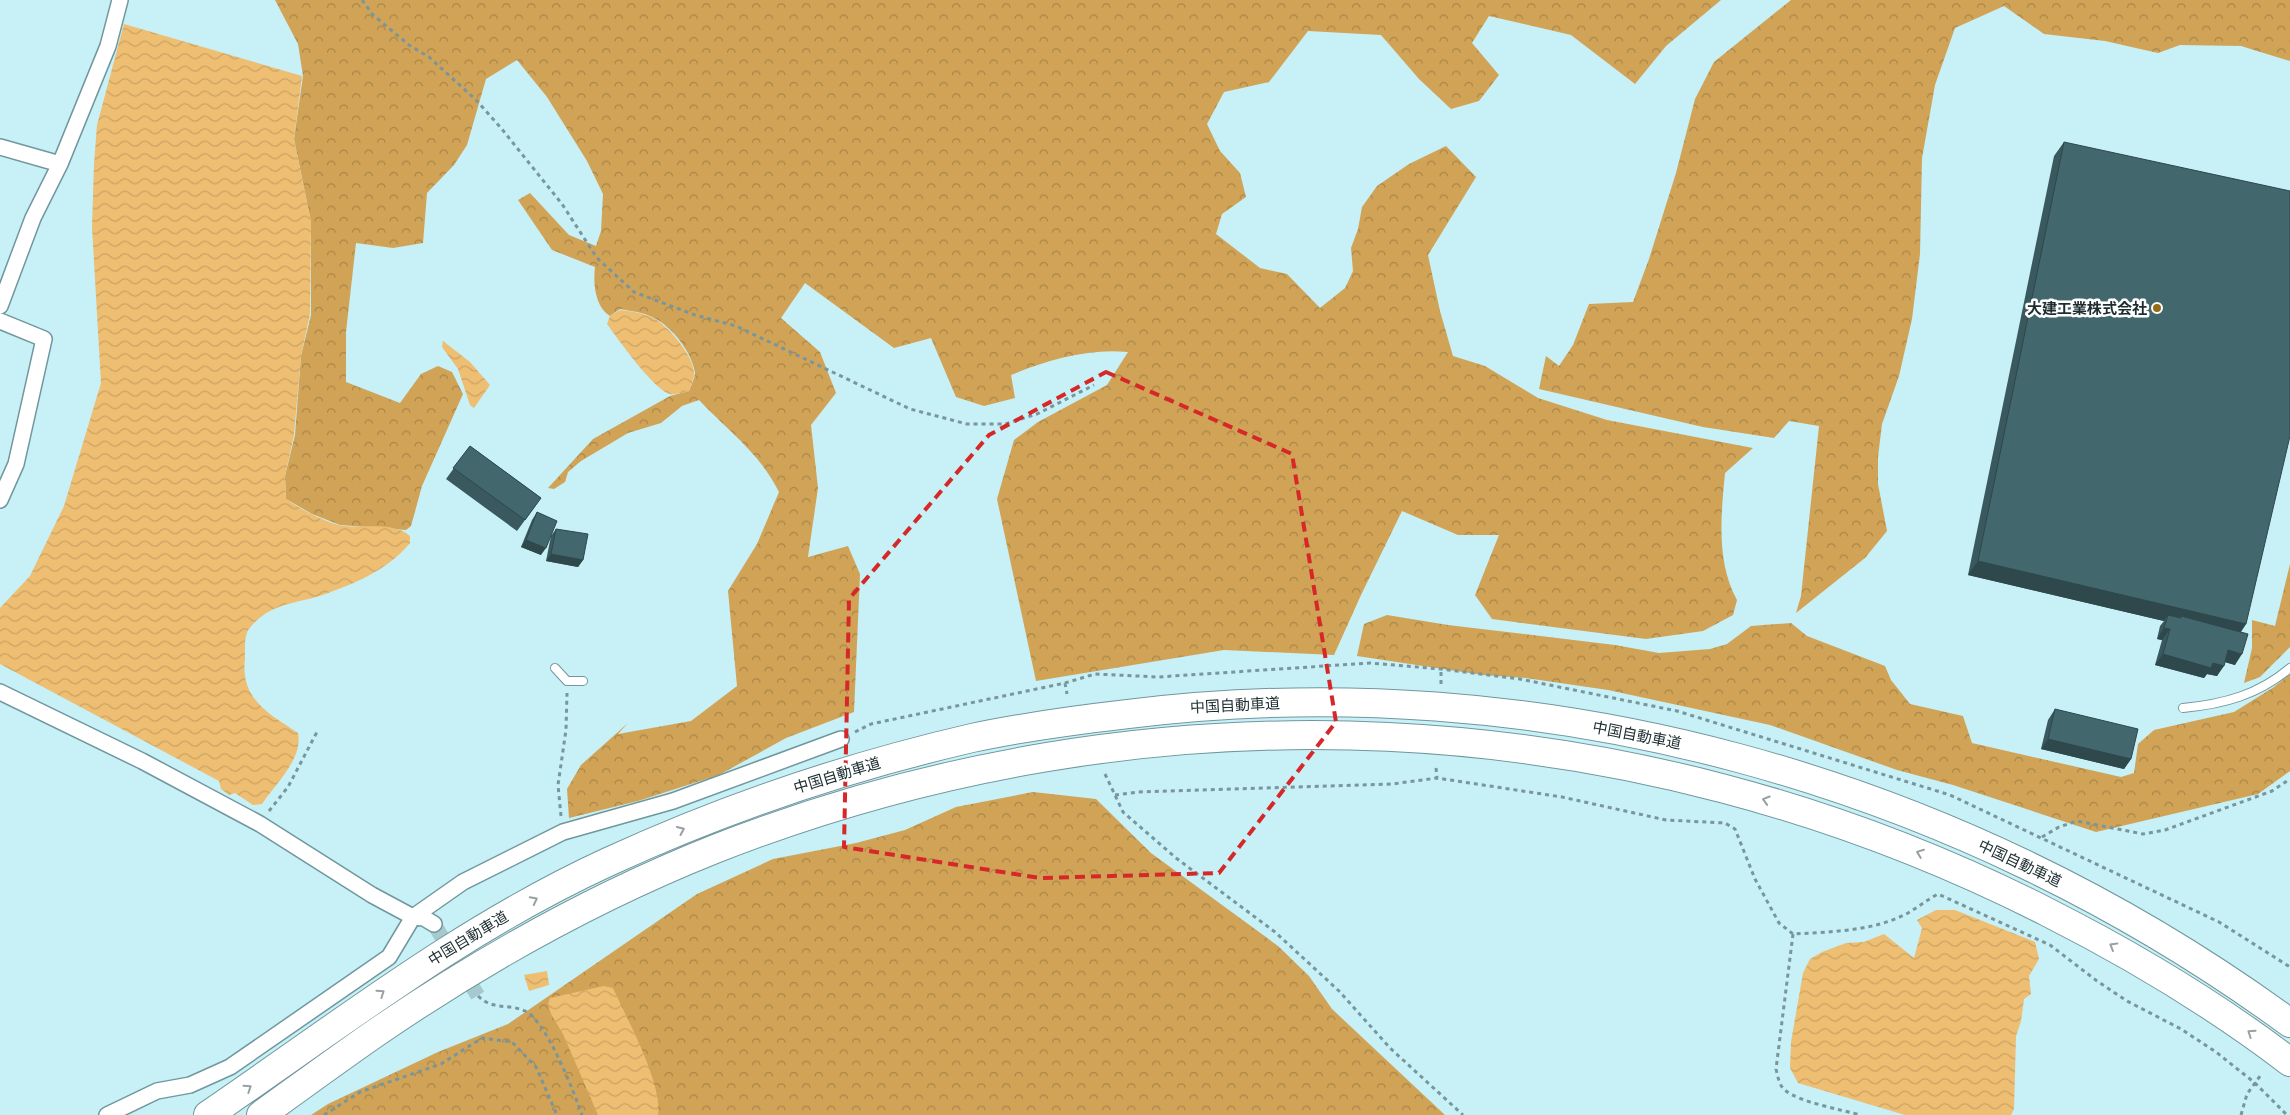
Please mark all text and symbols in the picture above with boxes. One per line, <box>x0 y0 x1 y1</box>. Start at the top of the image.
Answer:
place label: 大建工業株式会社 <box>2027 299 2147 318</box>
marker: 大建工業株式会社 <box>2151 302 2163 314</box>
street label: 中国自動車道 <box>1190 693 1280 717</box>
street label: 中国自動車道 <box>1591 717 1683 753</box>
street label: 中国自動車道 <box>791 753 883 797</box>
one-way arrow <box>1763 796 1771 806</box>
one-way arrow <box>676 825 685 836</box>
street label: 中国自動車道 <box>1975 835 2065 891</box>
one-way arrow <box>1916 849 1925 859</box>
one-way arrow <box>529 896 538 906</box>
street label: 中国自動車道 <box>425 907 511 969</box>
one-way arrow <box>2110 943 2119 953</box>
one-way arrow <box>375 990 384 999</box>
one-way arrow <box>2247 1030 2256 1039</box>
one-way arrow <box>243 1084 252 1094</box>

